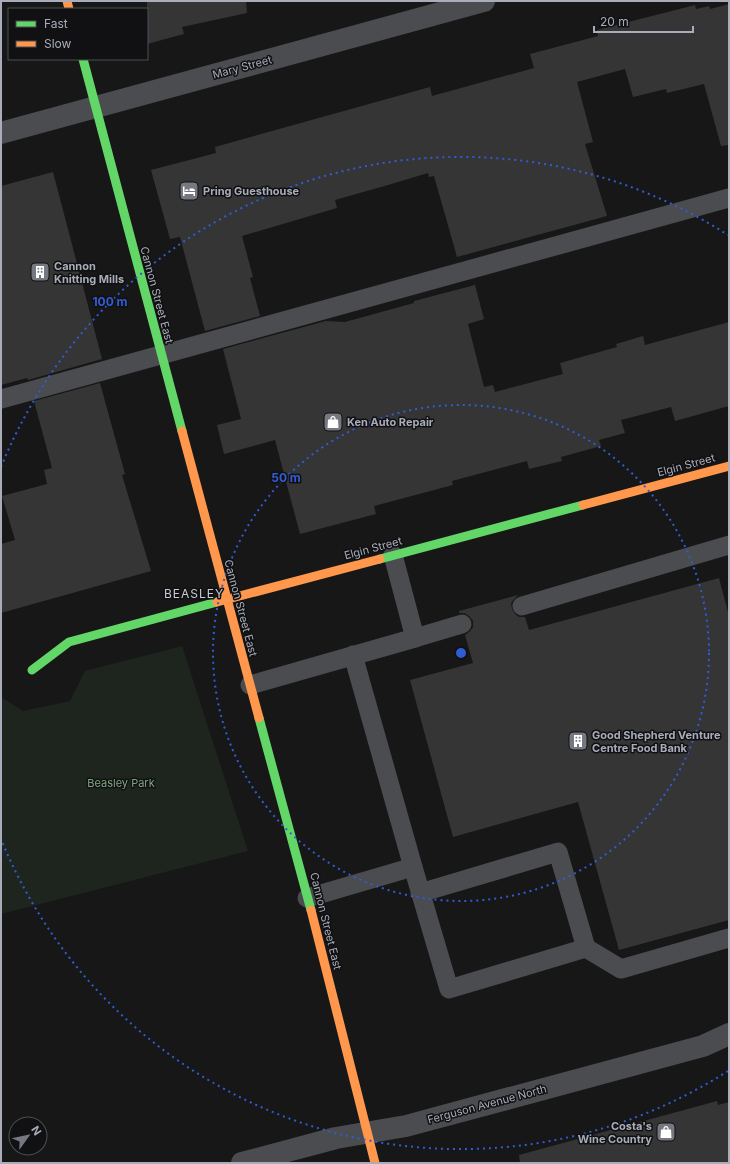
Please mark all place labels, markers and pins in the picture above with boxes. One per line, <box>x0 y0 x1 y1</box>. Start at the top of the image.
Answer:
hotel icon: Pring Guesthouse <box>178 180 200 202</box>
place label: Pring Guesthouse <box>203 184 300 198</box>
place label: Cannon Knitting Mills <box>54 259 124 286</box>
building icon: Cannon Knitting Mills <box>29 261 51 283</box>
shop icon: Ken Auto Repair <box>322 411 344 433</box>
place label: Ken Auto Repair <box>347 415 434 429</box>
centre of rings <box>454 646 468 660</box>
place label: Good Shepherd Venture Centre Food Bank <box>592 728 721 755</box>
building icon: Good Shepherd Venture Centre Food Bank <box>567 730 589 752</box>
place label: Costa's Wine Country <box>578 1119 652 1146</box>
shop icon: Costa's Wine Country <box>655 1121 677 1143</box>

